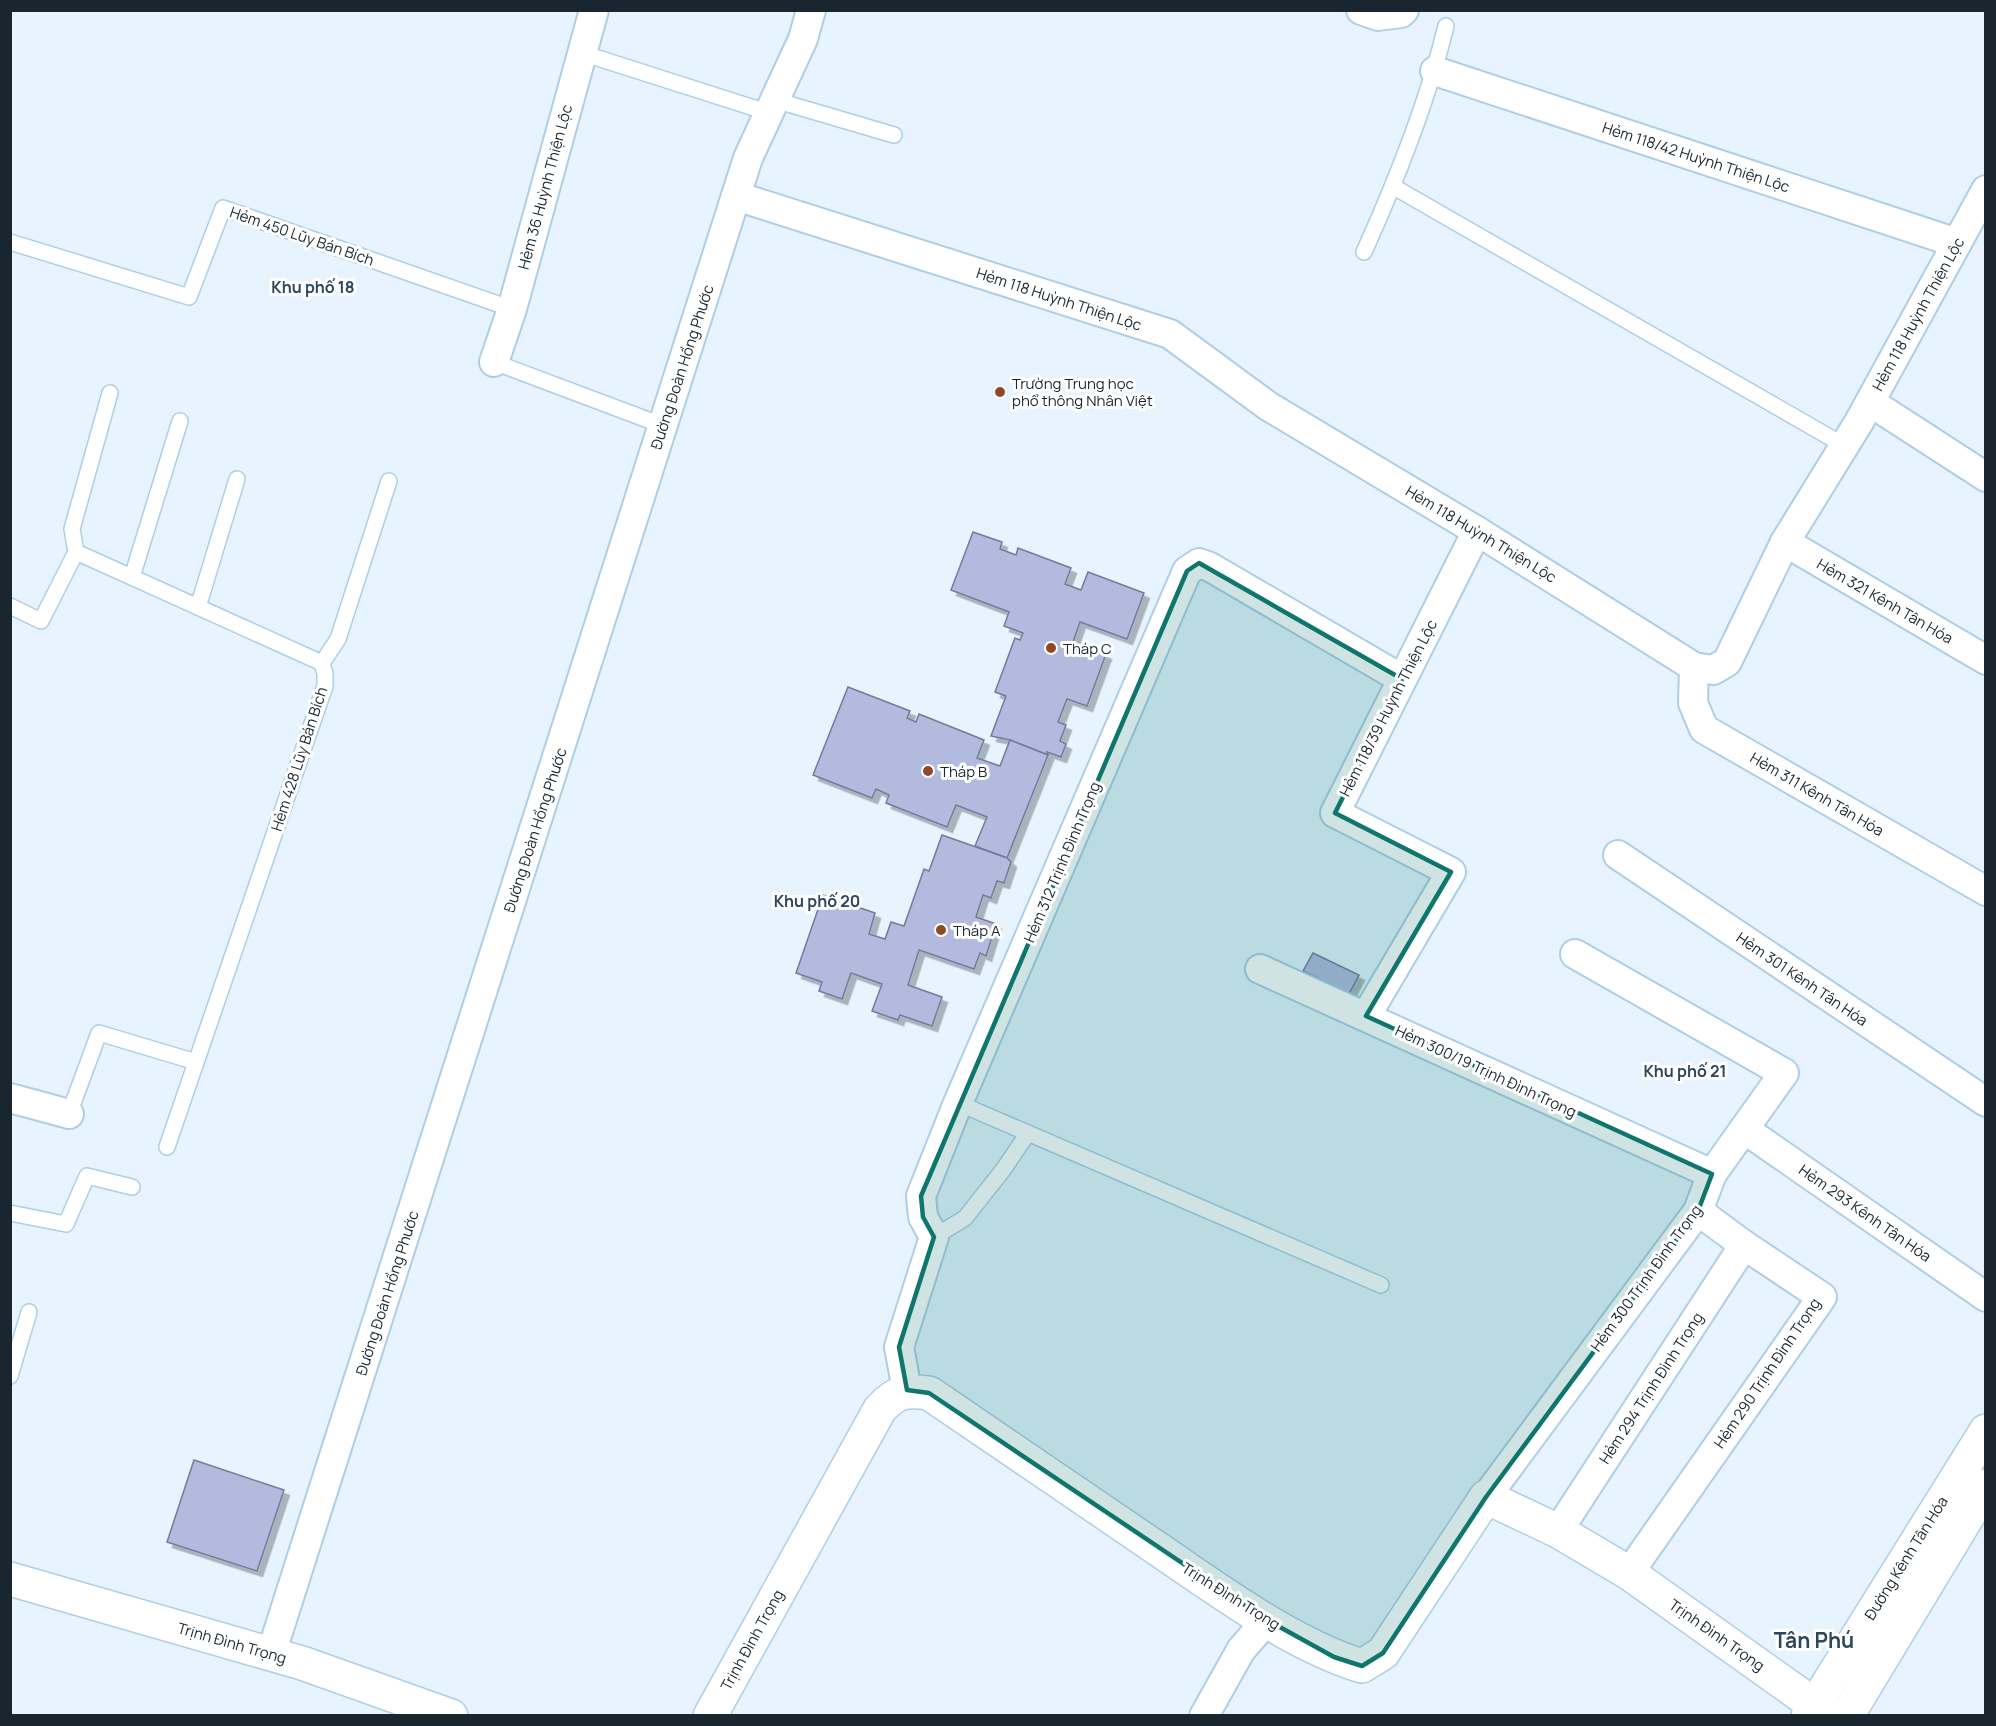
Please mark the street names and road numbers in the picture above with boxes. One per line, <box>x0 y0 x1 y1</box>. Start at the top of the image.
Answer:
street label: Hẻm 36 Huỳnh Thiện Lộc <box>513 102 577 272</box>
street label: Hẻm 118/42 Huỳnh Thiện Lộc <box>1600 117 1792 197</box>
street label: Hẻm 450 Lũy Bán Bích <box>227 201 377 271</box>
street label: Hẻm 118 Huỳnh Thiện Lộc <box>1867 233 1969 395</box>
street label: Hẻm 118 Huỳnh Thiện Lộc <box>974 262 1144 336</box>
street label: Đường Đoàn Hồng Phước <box>645 282 719 452</box>
street label: Hẻm 118 Huỳnh Thiện Lộc <box>1402 481 1560 587</box>
street label: Hẻm 321 Kênh Tân Hóa <box>1813 553 1957 649</box>
street label: Hẻm 118/39 Huỳnh Thiện Lộc <box>1334 616 1442 800</box>
street label: Hẻm 428 Lũy Bán Bích <box>266 684 332 834</box>
street label: Đường Đoàn Hồng Phước <box>498 745 572 915</box>
street label: Hẻm 311 Kênh Tân Hóa <box>1746 747 1888 841</box>
street label: Hẻm 312 Trịnh Đình Trọng <box>1019 778 1105 946</box>
street label: Hẻm 301 Kênh Tân Hóa <box>1732 927 1872 1031</box>
street label: Hẻm 300/19 Trịnh Đình Trọng <box>1392 1020 1580 1122</box>
street label: Hẻm 293 Kênh Tân Hóa <box>1795 1159 1935 1267</box>
street label: Hẻm 300 Trịnh Đình Trọng <box>1586 1200 1706 1356</box>
street label: Đường Đoàn Hồng Phước <box>350 1208 424 1378</box>
street label: Hẻm 290 Trịnh Đình Trọng <box>1709 1294 1825 1452</box>
street label: Hẻm 294 Trịnh Đình Trọng <box>1594 1308 1708 1468</box>
street label: Đường Kênh Tân Hóa <box>1859 1492 1953 1624</box>
street label: Trịnh Đình Trọng <box>1178 1557 1284 1635</box>
street label: Trịnh Đình Trọng <box>716 1586 788 1694</box>
street label: Trịnh Đình Trọng <box>1665 1594 1769 1676</box>
street label: Trịnh Đình Trọng <box>175 1617 289 1669</box>

